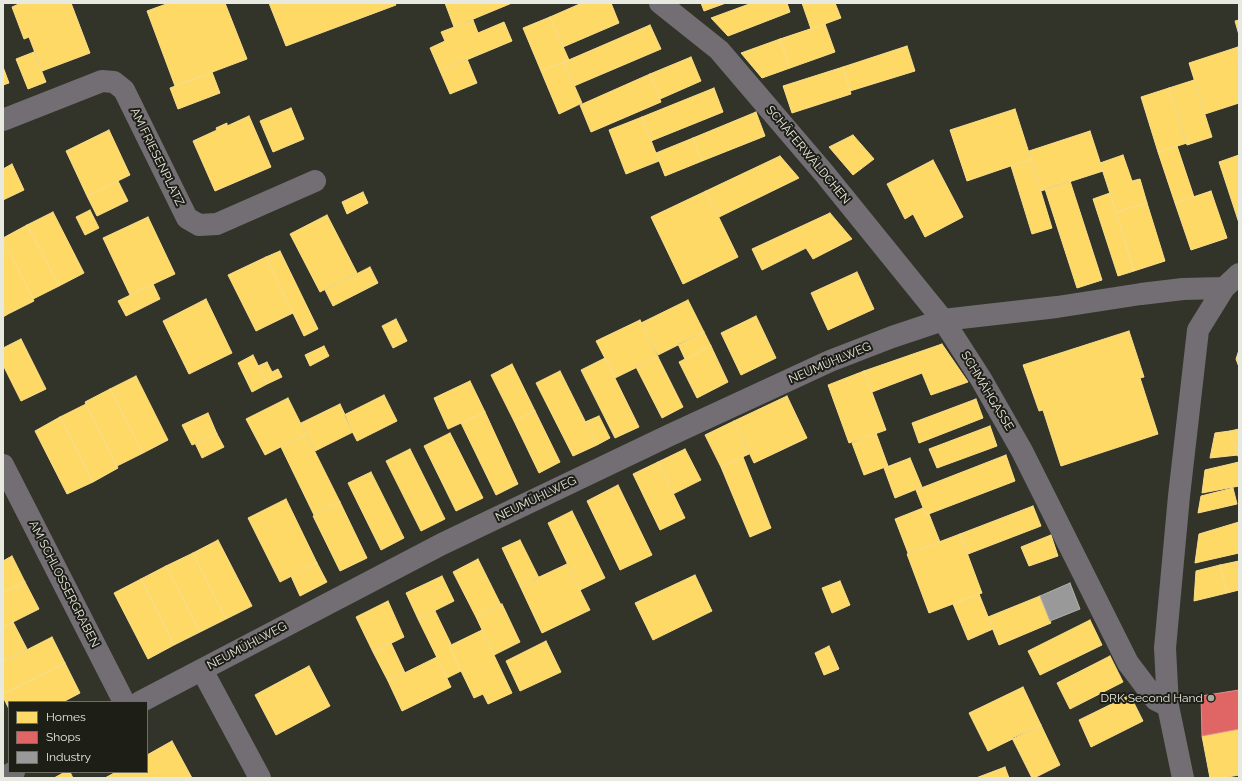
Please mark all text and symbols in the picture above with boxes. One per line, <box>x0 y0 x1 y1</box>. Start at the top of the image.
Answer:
street label: SCHÄFERWÄLDCHEN <box>763 103 853 207</box>
street label: AM FRIESENPLATZ <box>127 106 187 208</box>
street label: NEUMÜHLWEG <box>787 339 873 387</box>
street label: SCHMÄHGASSE <box>958 349 1016 433</box>
street label: NEUMÜHLWEG <box>493 473 579 525</box>
street label: AM SCHLOSSERGRABEN <box>26 518 102 650</box>
street label: NEUMÜHLWEG <box>205 619 289 673</box>
place label: DRK Second Hand <box>1100 691 1203 705</box>
marker: DRK Second Hand <box>1206 693 1216 703</box>
legend <box>8 701 148 773</box>
text: Homes <box>46 710 86 724</box>
text: Shops <box>46 730 81 744</box>
text: Industry <box>46 750 91 764</box>

